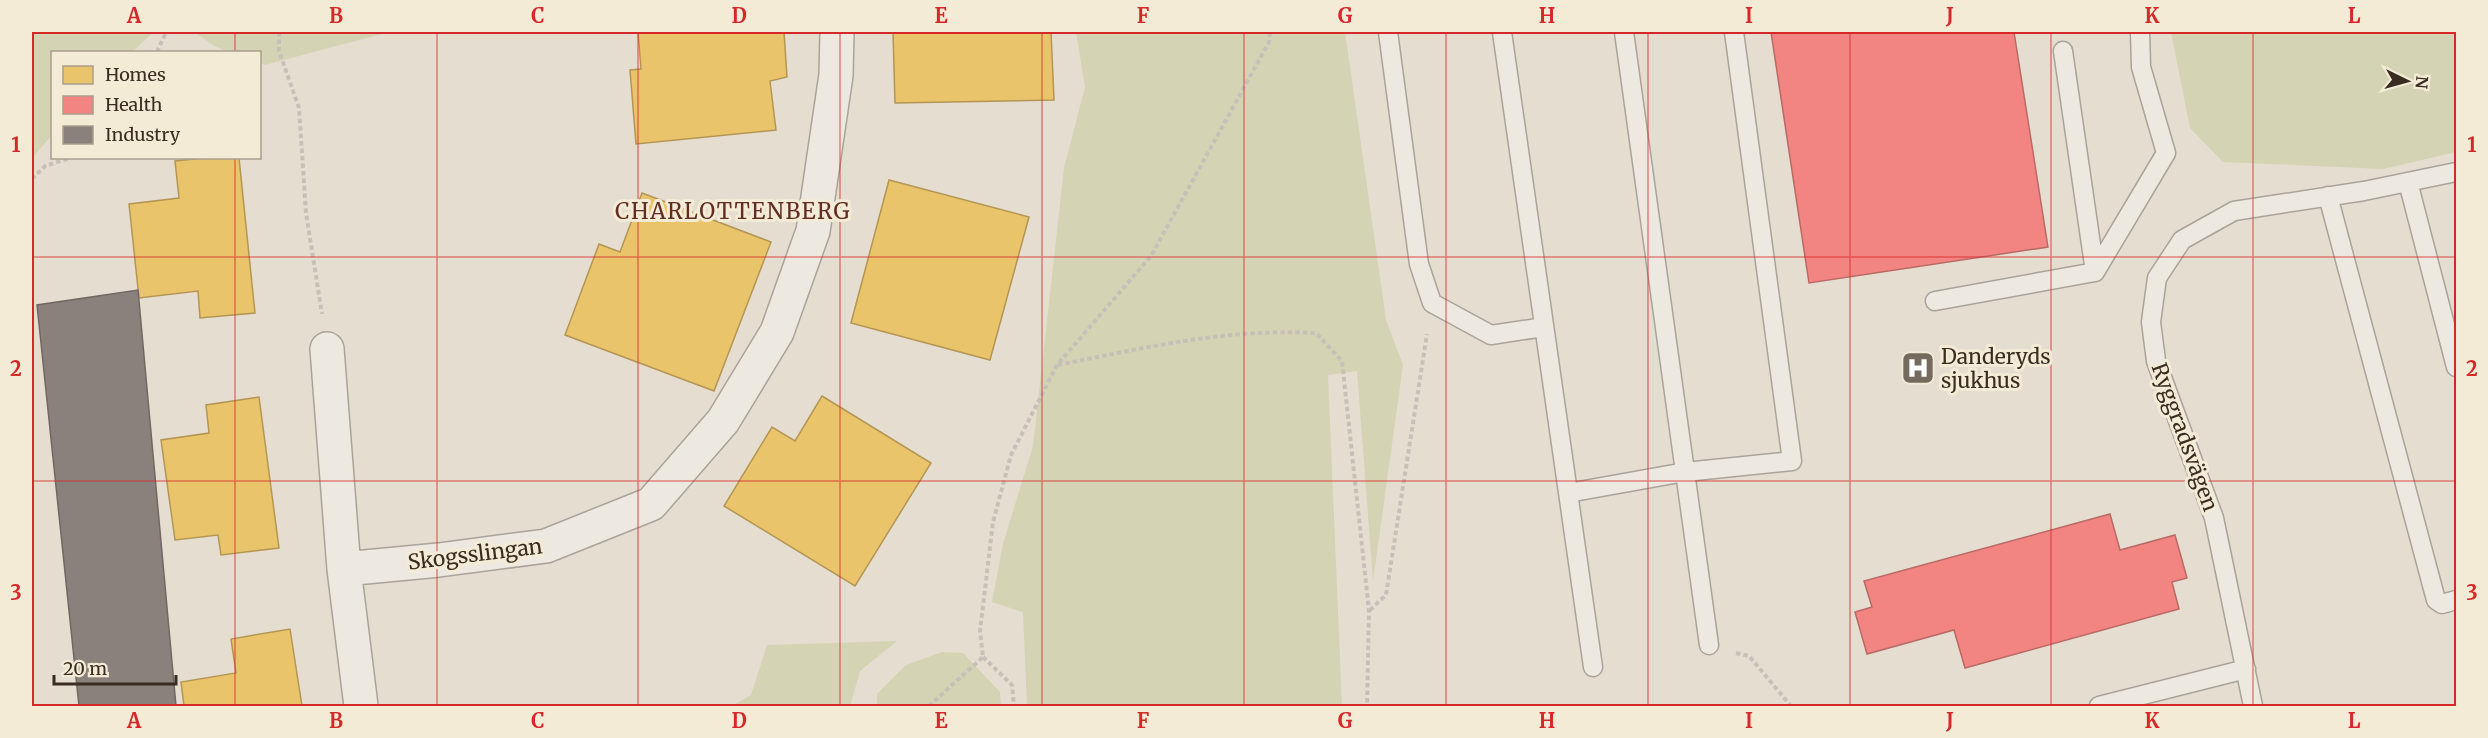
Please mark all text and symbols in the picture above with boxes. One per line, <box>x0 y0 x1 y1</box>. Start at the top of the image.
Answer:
text: A <box>126 3 142 28</box>
text: B <box>329 3 343 28</box>
text: C <box>531 3 545 28</box>
text: D <box>731 3 747 28</box>
text: E <box>934 3 948 28</box>
text: F <box>1137 3 1150 28</box>
text: G <box>1338 3 1353 28</box>
text: H <box>1539 3 1555 28</box>
text: I <box>1745 3 1753 28</box>
text: J <box>1945 3 1954 28</box>
text: K <box>2145 3 2160 28</box>
text: L <box>2348 3 2361 28</box>
legend <box>51 51 261 159</box>
north arrow <box>2377 51 2437 111</box>
text: Homes <box>105 63 166 86</box>
text: N <box>2411 75 2432 90</box>
text: Health <box>105 93 163 116</box>
text: Industry <box>105 123 181 146</box>
text: 1 <box>11 132 21 157</box>
text: 1 <box>2467 132 2477 157</box>
district label: CHARLOTTENBERG <box>615 197 851 225</box>
place label: Danderyds sjukhus <box>1941 343 2051 394</box>
hospital icon: Danderyds sjukhus <box>1900 350 1936 386</box>
text: 2 <box>10 356 22 381</box>
text: 2 <box>2466 356 2478 381</box>
street label: Ryggradsvägen <box>2146 359 2224 515</box>
street label: Skogsslingan <box>406 532 544 576</box>
text: 3 <box>10 580 22 605</box>
text: 3 <box>2466 580 2478 605</box>
scale bar <box>54 648 176 686</box>
text: 20 m <box>63 657 107 680</box>
text: A <box>126 708 142 733</box>
text: B <box>329 708 343 733</box>
text: C <box>531 708 545 733</box>
text: D <box>731 708 747 733</box>
text: E <box>934 708 948 733</box>
text: F <box>1137 708 1150 733</box>
text: G <box>1338 708 1353 733</box>
text: H <box>1539 708 1555 733</box>
text: I <box>1745 708 1753 733</box>
text: J <box>1945 708 1954 733</box>
text: K <box>2145 708 2160 733</box>
text: L <box>2348 708 2361 733</box>

